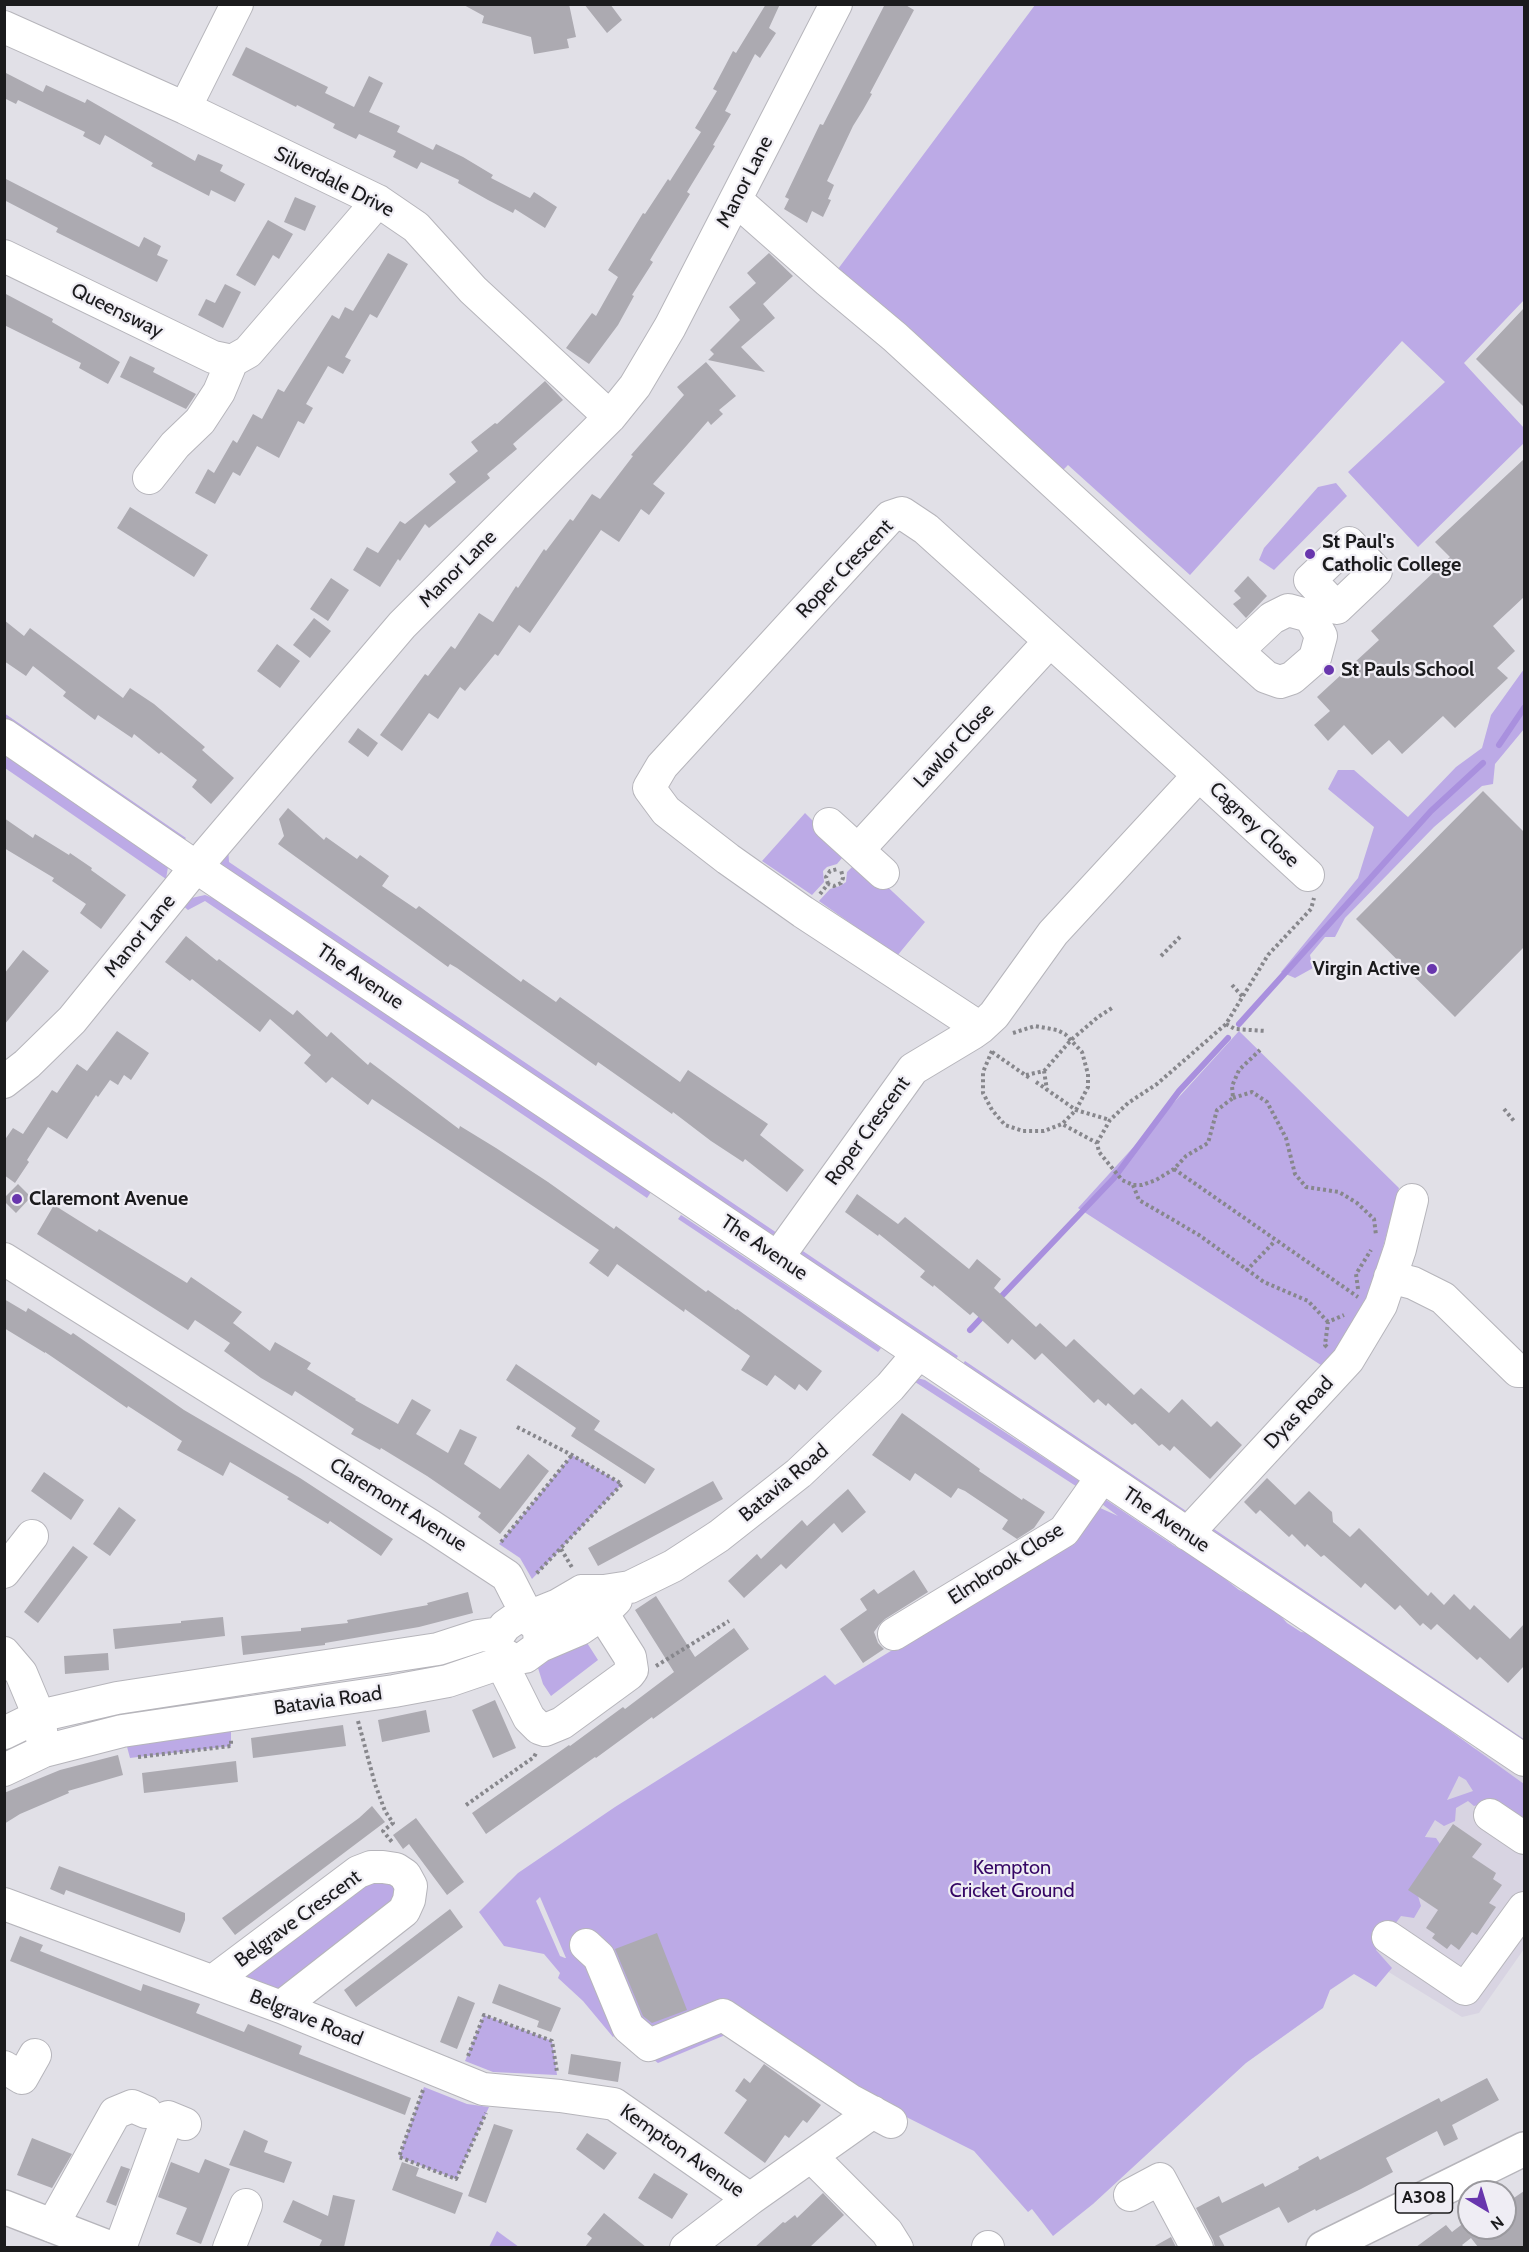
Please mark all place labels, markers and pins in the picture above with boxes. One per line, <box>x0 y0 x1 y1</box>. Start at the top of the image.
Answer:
place label: St Paul's Catholic College <box>1322 530 1461 577</box>
marker: St Paul's Catholic College <box>1303 547 1317 561</box>
place label: St Pauls School <box>1341 658 1474 682</box>
marker: St Pauls School <box>1322 663 1336 677</box>
place label: Virgin Active <box>1313 957 1420 981</box>
marker: Virgin Active <box>1425 962 1439 976</box>
place label: Claremont Avenue <box>29 1187 188 1211</box>
marker: Claremont Avenue <box>10 1192 24 1206</box>

